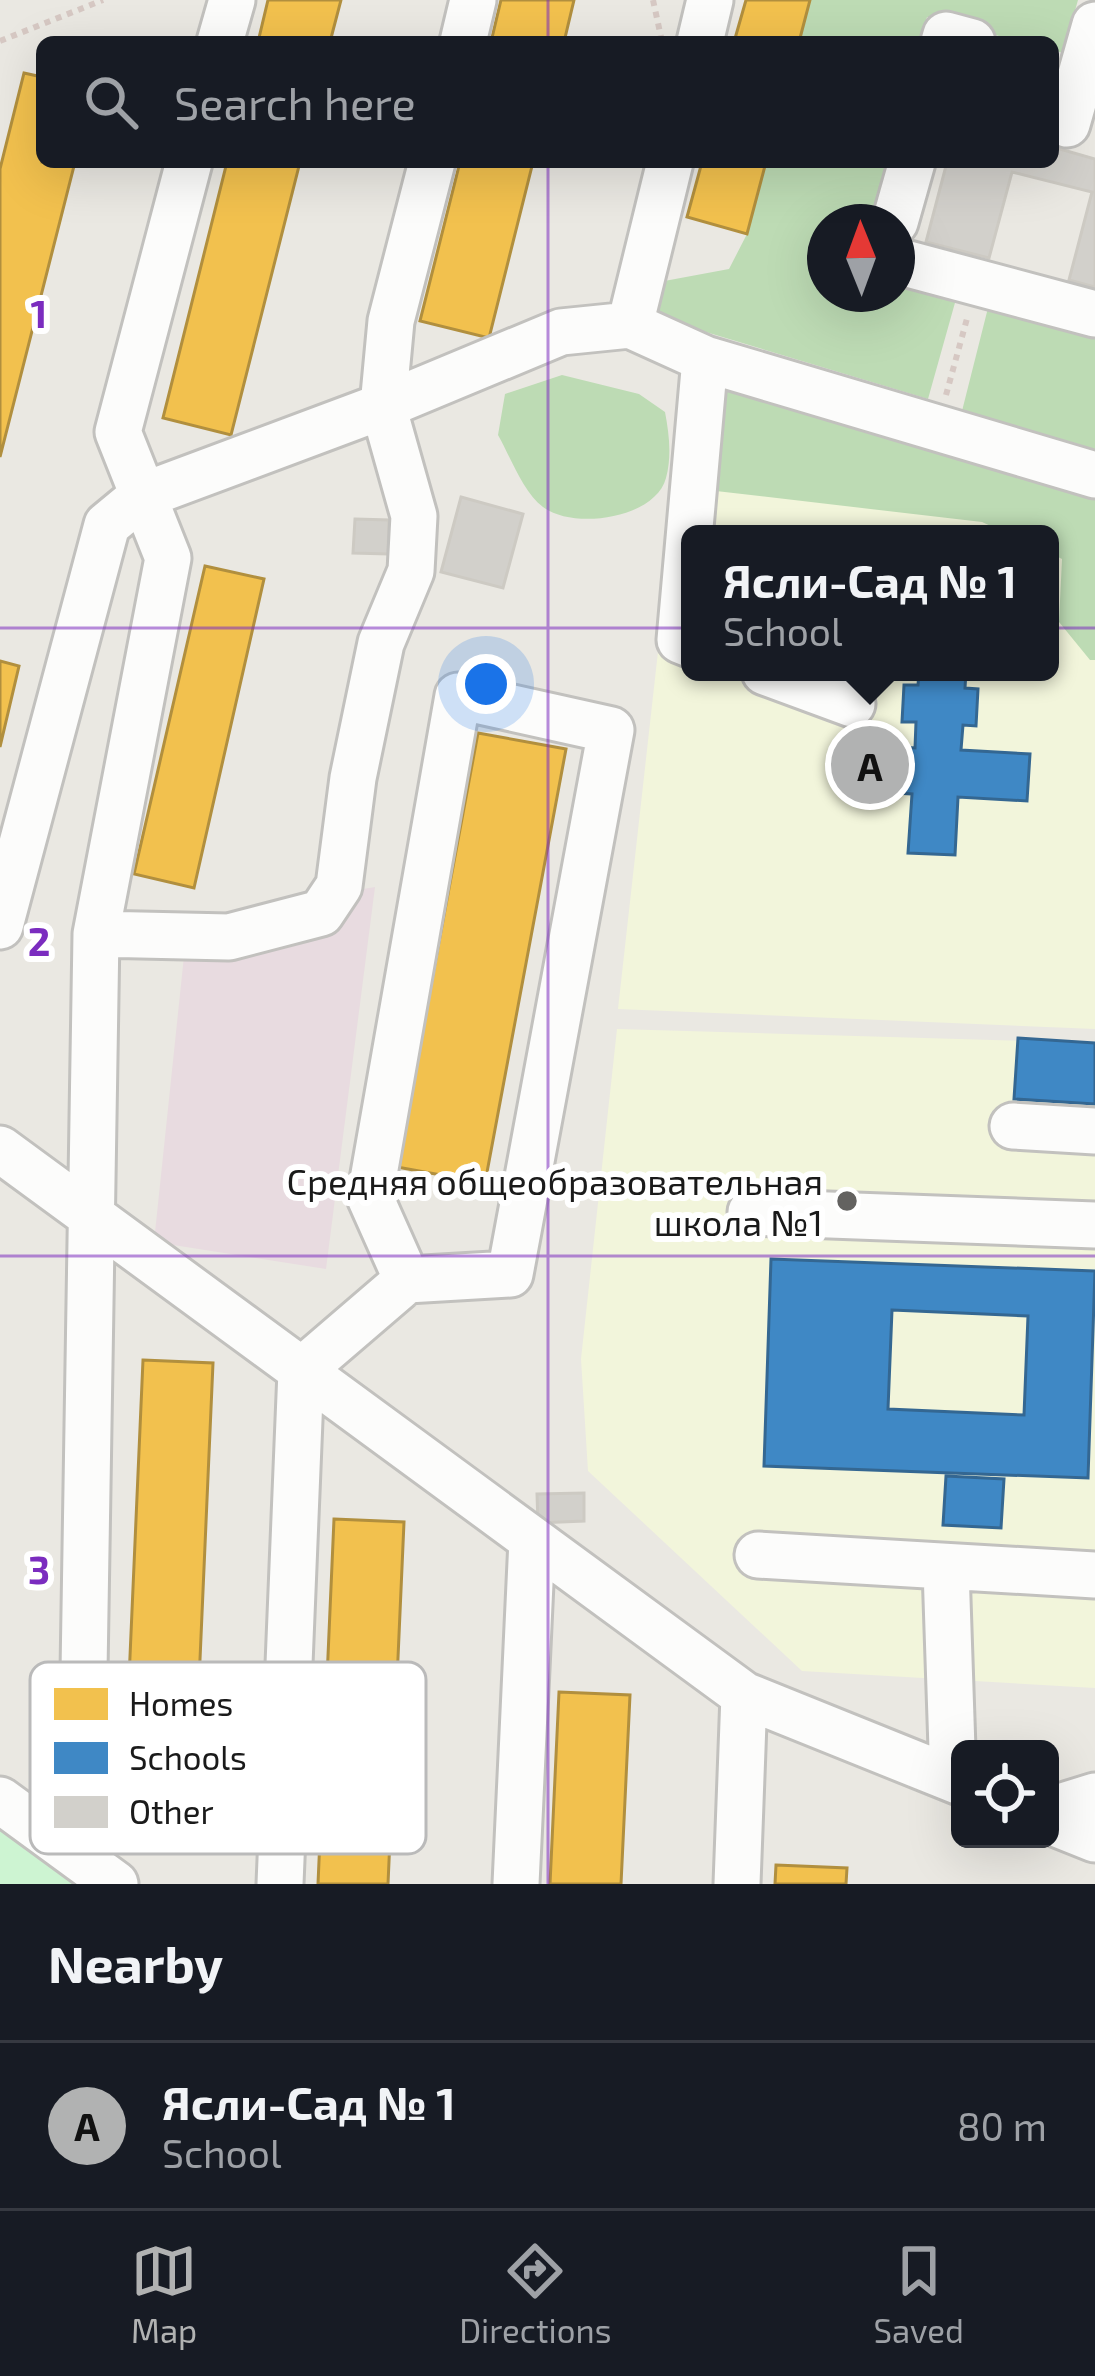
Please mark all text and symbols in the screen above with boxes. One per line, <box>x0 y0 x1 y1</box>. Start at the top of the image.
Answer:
search box <box>36 36 1059 168</box>
icon: search <box>78 69 144 135</box>
text: Search here <box>174 75 416 129</box>
north arrow <box>807 204 915 312</box>
text: 1 <box>31 289 47 336</box>
popup <box>681 525 1059 681</box>
text: Ясли-Сад № 1 <box>723 553 1017 607</box>
text: School <box>723 607 843 654</box>
your location <box>456 654 516 714</box>
pin: A <box>831 720 909 810</box>
text: 2 <box>28 917 50 964</box>
place label: Средняя общеобразовательная школа №1 <box>286 1159 823 1243</box>
marker: Средняя общеобразовательная школа №1 <box>834 1188 860 1214</box>
text: 3 <box>28 1545 50 1592</box>
legend <box>30 1662 426 1854</box>
text: Homes <box>129 1683 233 1723</box>
text: Schools <box>129 1737 247 1777</box>
map controls <box>951 1740 1059 1848</box>
button: locate <box>951 1740 1059 1848</box>
text: Other <box>129 1791 214 1831</box>
text: Nearby <box>48 1932 223 1993</box>
text: Ясли-Сад № 1 <box>162 2075 456 2129</box>
text: A <box>74 2102 100 2149</box>
text: 80 m <box>957 2102 1047 2149</box>
text: School <box>162 2129 282 2176</box>
tab: Map <box>131 2238 197 2350</box>
tab: Directions <box>459 2238 611 2350</box>
tab: Saved <box>873 2238 964 2350</box>

